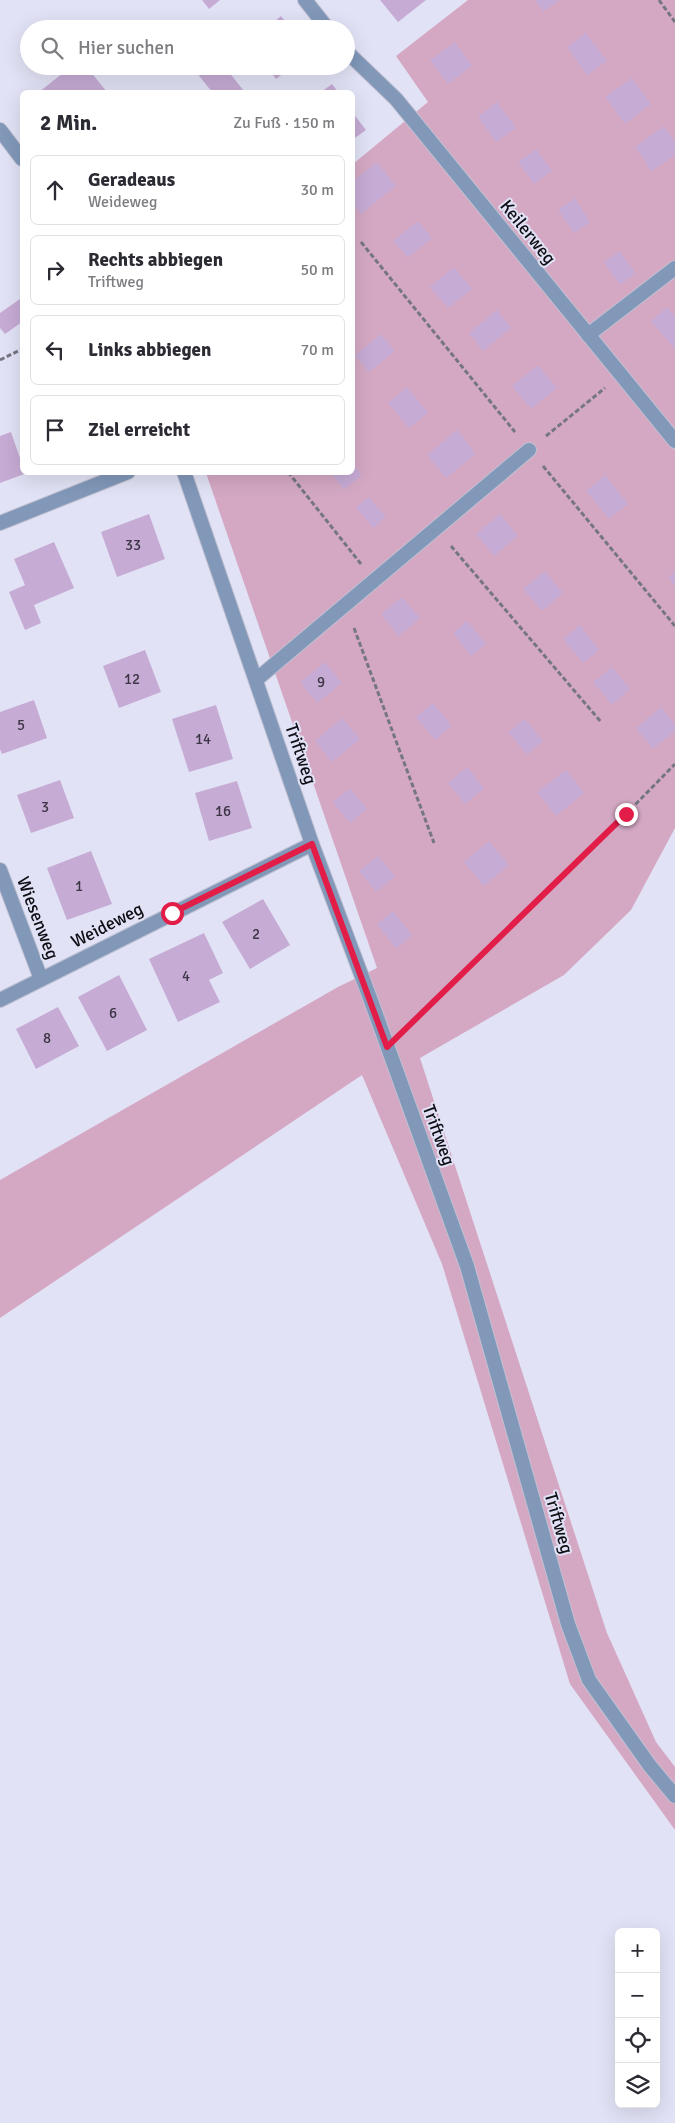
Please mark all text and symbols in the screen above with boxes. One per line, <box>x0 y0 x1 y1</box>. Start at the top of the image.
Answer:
search box <box>20 20 355 75</box>
icon: search <box>38 34 66 62</box>
text: Hier suchen <box>78 36 174 60</box>
text: 2 Min. <box>40 110 97 136</box>
text: Zu Fuß · 150 m <box>233 113 335 133</box>
text: Geradeaus <box>88 168 175 192</box>
icon: ahead <box>41 176 69 204</box>
text: 30 m <box>300 180 334 200</box>
text: Weideweg <box>88 192 157 212</box>
street label: Keilerweg <box>495 195 561 269</box>
text: Rechts abbiegen <box>88 248 223 272</box>
icon: right <box>41 256 69 284</box>
text: 50 m <box>300 260 334 280</box>
text: Triftweg <box>88 272 144 292</box>
icon: left <box>41 336 69 364</box>
text: Links abbiegen <box>88 338 211 362</box>
text: 70 m <box>300 340 334 360</box>
icon: arrive <box>41 416 69 444</box>
text: Ziel erreicht <box>88 418 190 442</box>
house number: 33 <box>125 536 141 554</box>
house number: 12 <box>124 670 140 688</box>
house number: 9 <box>317 673 325 691</box>
house number: 5 <box>17 716 25 734</box>
street label: Triftweg <box>280 721 322 787</box>
house number: 14 <box>195 730 211 748</box>
house number: 3 <box>41 798 49 816</box>
house number: 16 <box>215 802 231 820</box>
route end <box>615 803 638 826</box>
street label: Wiesenweg <box>12 873 64 963</box>
house number: 1 <box>75 877 83 895</box>
street label: Weideweg <box>67 897 147 953</box>
route start <box>161 902 184 925</box>
house number: 2 <box>252 925 260 943</box>
house number: 4 <box>182 967 190 985</box>
house number: 6 <box>109 1004 117 1022</box>
house number: 8 <box>43 1029 51 1047</box>
street label: Triftweg <box>418 1102 460 1168</box>
street label: Triftweg <box>540 1490 578 1556</box>
map controls <box>615 1928 660 2108</box>
button: + <box>615 1928 660 1973</box>
button: − <box>615 1973 660 2018</box>
button: locate <box>615 2018 660 2063</box>
button: layers <box>615 2063 660 2108</box>

